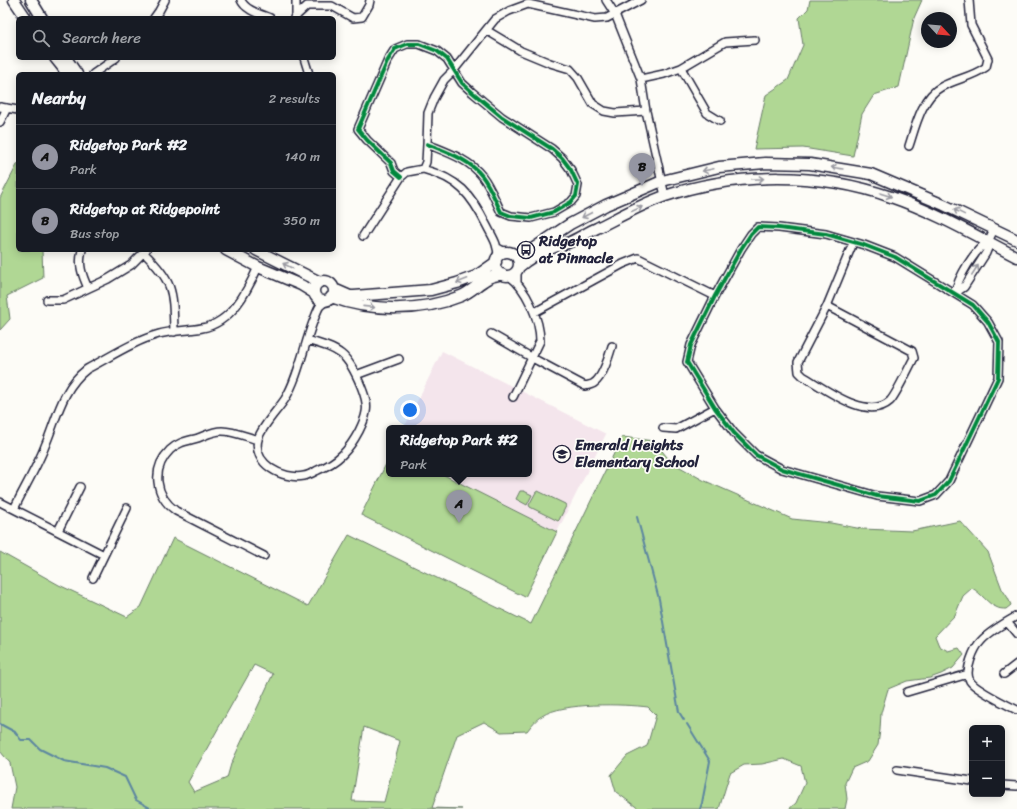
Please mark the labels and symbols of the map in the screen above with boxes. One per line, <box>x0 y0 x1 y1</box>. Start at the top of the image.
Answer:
north arrow <box>921 12 957 48</box>
pin: B <box>629 153 655 186</box>
one-way arrow <box>831 164 844 172</box>
one-way arrow <box>702 166 715 174</box>
one-way arrow <box>751 175 764 182</box>
one-way arrow <box>880 192 892 200</box>
one-way arrow <box>631 204 643 212</box>
one-way arrow <box>953 208 965 215</box>
one-way arrow <box>581 212 593 219</box>
place label: Ridgetop at Pinnacle <box>538 228 614 271</box>
bus stop icon: Ridgetop at Pinnacle <box>516 240 536 260</box>
one-way arrow <box>282 262 294 269</box>
one-way arrow <box>971 265 979 276</box>
one-way arrow <box>456 278 469 285</box>
one-way arrow <box>362 303 375 310</box>
your location <box>400 400 420 420</box>
place label: Emerald Heights Elementary School <box>575 432 700 475</box>
school or university icon: Emerald Heights Elementary School <box>552 444 572 464</box>
pin: A <box>446 490 472 523</box>

